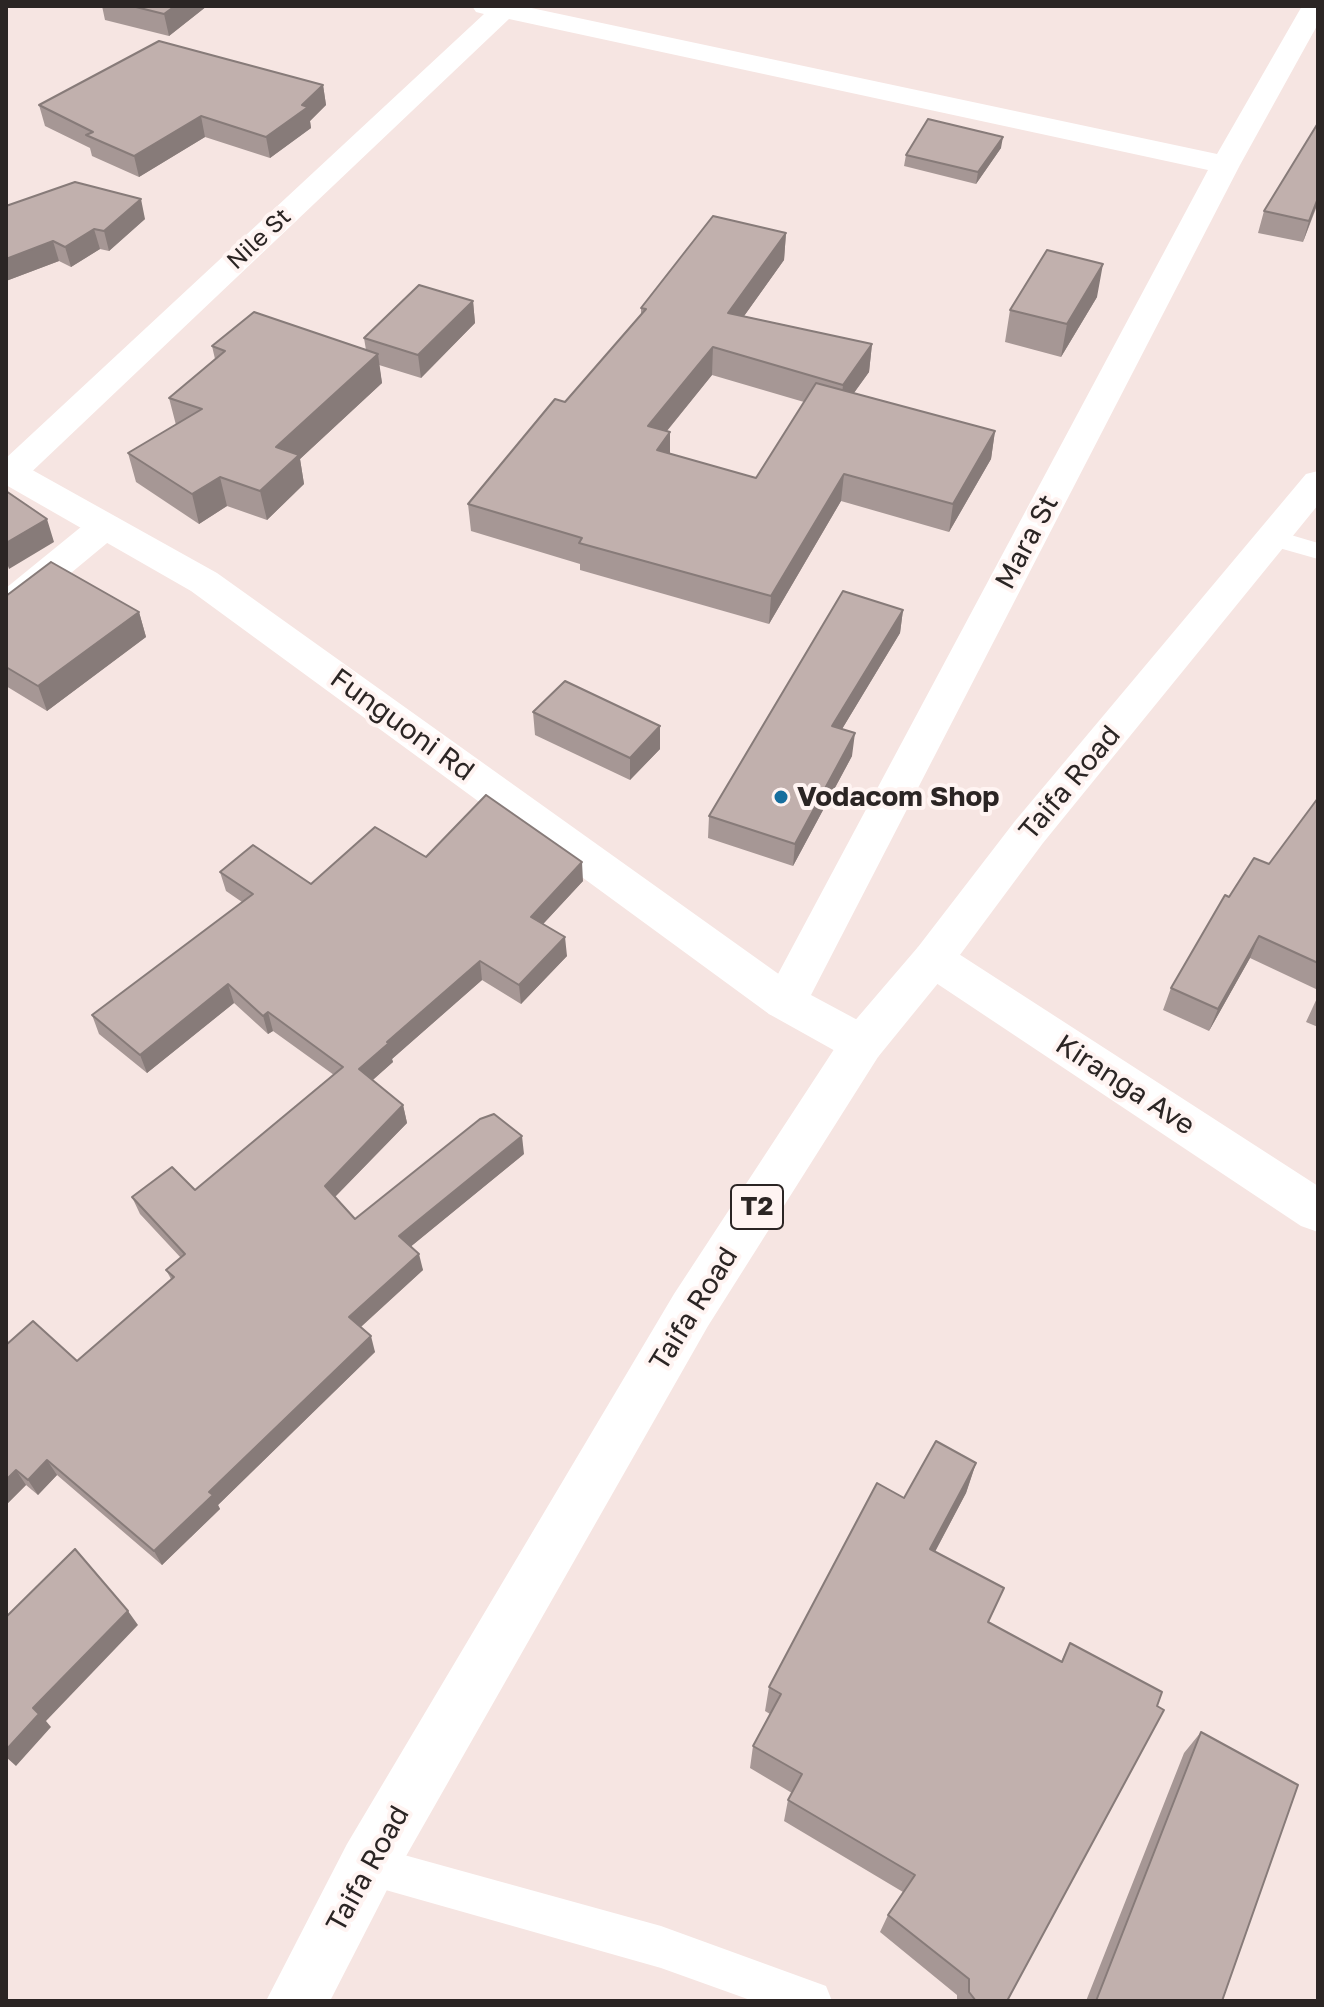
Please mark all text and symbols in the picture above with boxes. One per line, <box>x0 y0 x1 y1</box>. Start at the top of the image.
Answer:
street label: Nile St <box>221 202 297 276</box>
street label: Mara St <box>988 489 1066 595</box>
street label: Funguoni Rd <box>324 662 480 788</box>
street label: Taifa Road <box>1012 719 1128 847</box>
place label: Vodacom Shop <box>797 780 1000 814</box>
marker: Vodacom Shop <box>772 788 790 806</box>
street label: Kiranga Ave <box>1049 1028 1201 1142</box>
road number: T2 <box>731 1185 783 1229</box>
street label: Taifa Road <box>643 1241 745 1377</box>
street label: Taifa Road <box>320 1800 416 1938</box>

